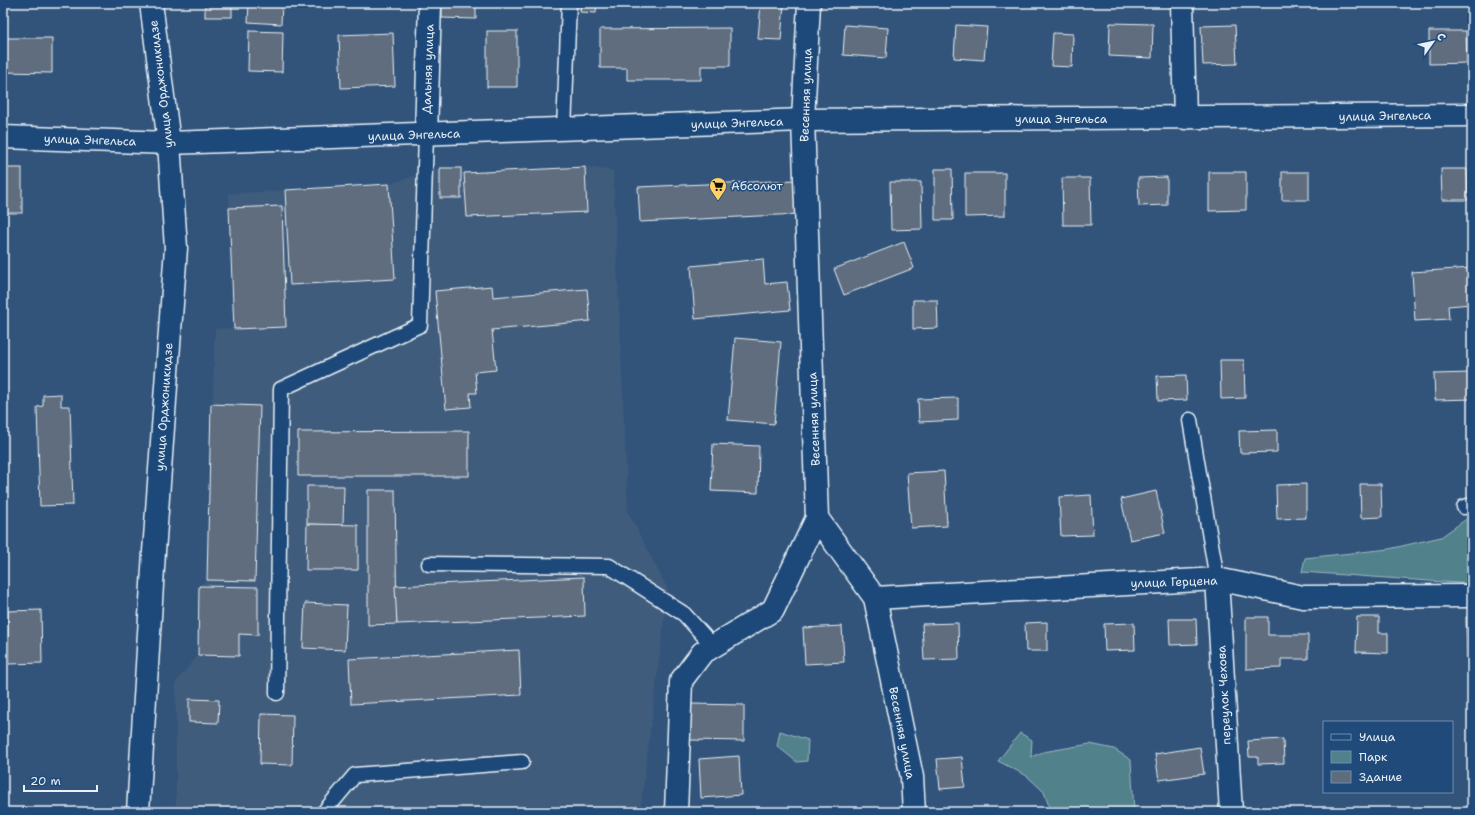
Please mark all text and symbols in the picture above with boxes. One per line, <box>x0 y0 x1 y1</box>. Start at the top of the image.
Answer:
street label: улица Орджоникидзе <box>145 19 177 149</box>
north arrow <box>1413 22 1453 62</box>
street label: Дальняя улица <box>418 23 438 114</box>
text: С <box>1433 30 1449 44</box>
street label: Весенняя улица <box>796 47 816 142</box>
street label: улица Энгельса <box>1339 107 1432 125</box>
street label: улица Энгельса <box>1015 111 1108 127</box>
street label: улица Энгельса <box>691 113 784 133</box>
street label: улица Энгельса <box>368 125 461 145</box>
street label: улица Энгельса <box>44 130 137 150</box>
supermarket icon: Абсолют <box>708 176 728 201</box>
place label: Абсолют <box>731 178 783 194</box>
street label: улица Орджоникидзе <box>152 342 176 472</box>
street label: Весенняя улица <box>804 371 824 466</box>
street label: улица Герцена <box>1130 572 1218 592</box>
street label: переулок Чехова <box>1213 644 1235 745</box>
street label: Весенняя улица <box>885 685 919 781</box>
legend <box>1323 721 1453 793</box>
text: Улица <box>1359 729 1396 745</box>
text: Парк <box>1359 749 1388 765</box>
scale bar <box>24 767 97 793</box>
text: Здание <box>1359 769 1403 785</box>
text: 20 m <box>30 773 61 789</box>

